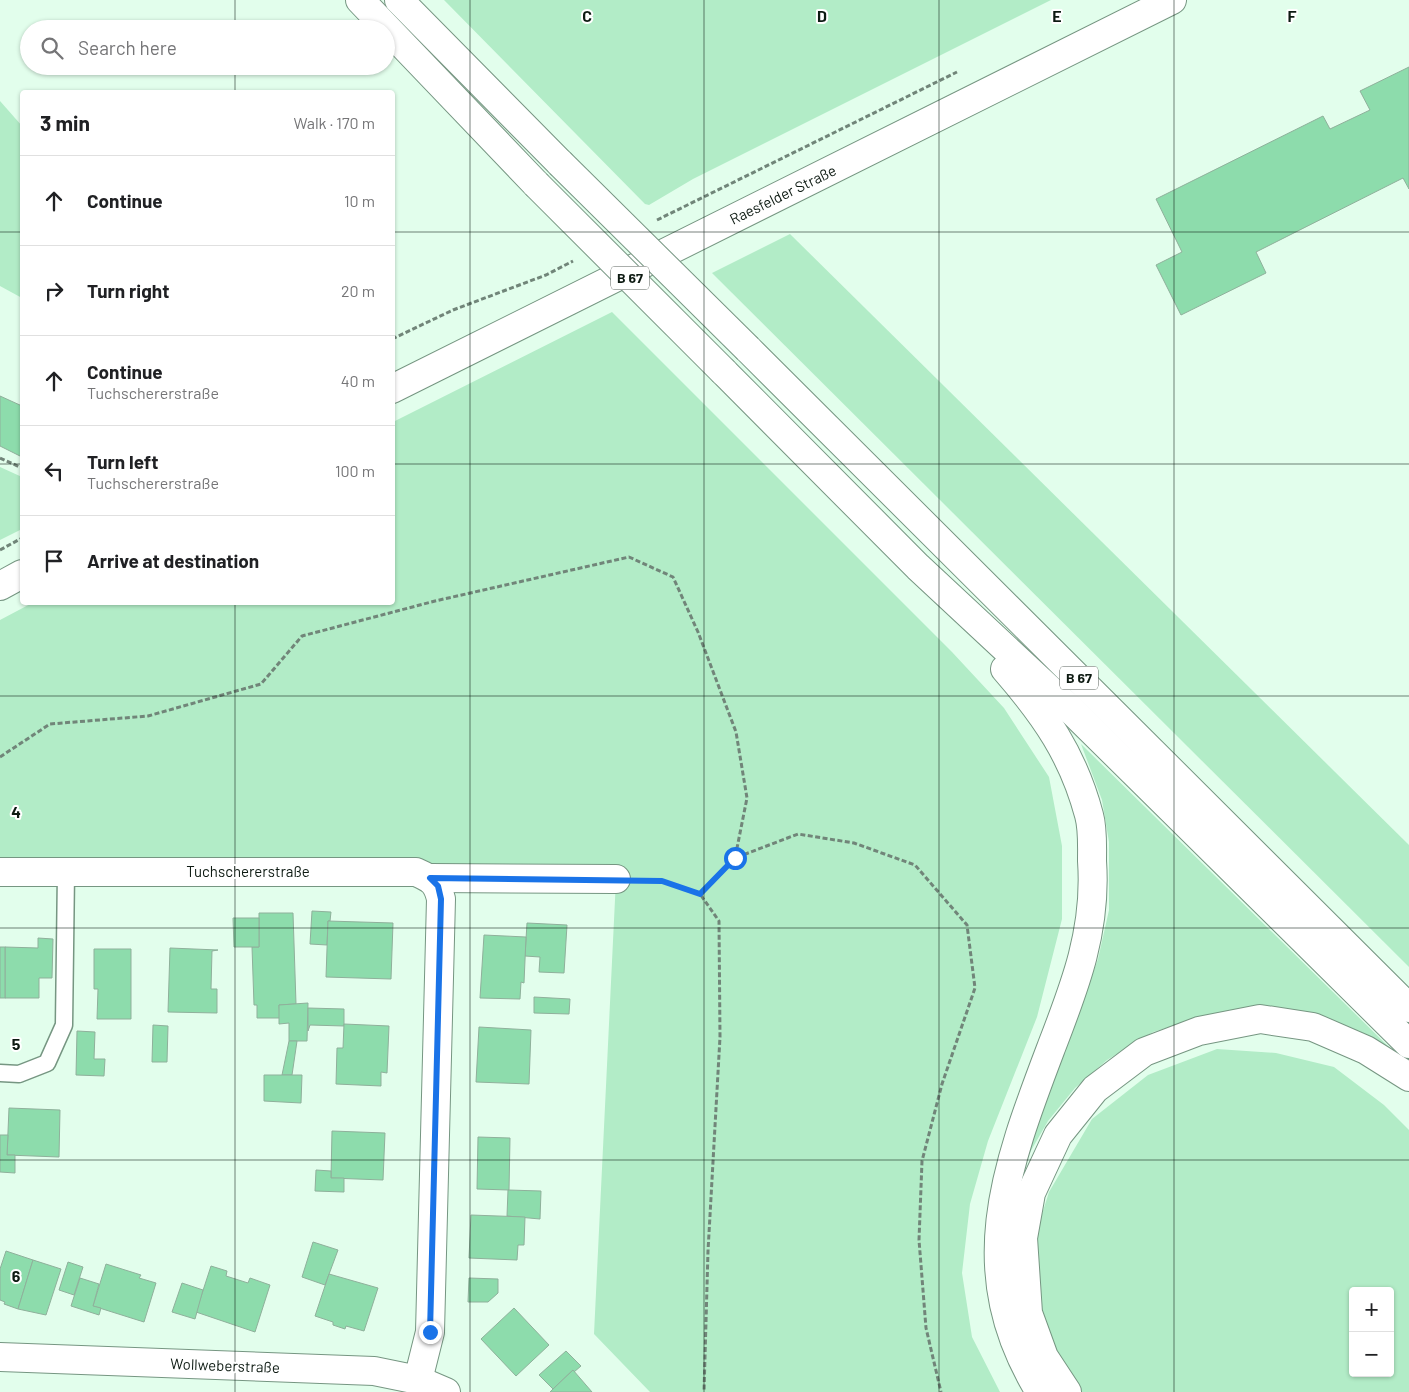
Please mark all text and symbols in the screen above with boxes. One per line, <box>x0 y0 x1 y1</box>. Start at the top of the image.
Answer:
text: C <box>582 6 592 25</box>
text: D <box>817 6 827 25</box>
text: E <box>1052 6 1062 25</box>
text: F <box>1288 6 1297 25</box>
search box <box>20 20 395 75</box>
icon: search <box>38 34 66 62</box>
text: Search here <box>78 36 177 59</box>
text: 3 min <box>40 110 90 135</box>
text: Walk · 170 m <box>293 113 375 132</box>
street label: Raesfelder Straße <box>726 161 839 228</box>
icon: ahead <box>40 187 68 215</box>
text: Continue <box>87 189 163 212</box>
text: 10 m <box>344 191 375 210</box>
road number: B 67 <box>611 266 649 290</box>
icon: right <box>40 277 68 305</box>
text: Turn right <box>87 279 169 302</box>
text: 20 m <box>341 281 375 300</box>
text: Continue <box>87 360 163 383</box>
icon: ahead <box>40 367 68 395</box>
text: 40 m <box>341 371 375 390</box>
text: Tuchschererstraße <box>87 383 219 402</box>
text: Turn left <box>87 450 158 473</box>
icon: left <box>40 457 68 485</box>
text: 100 m <box>335 461 375 480</box>
text: Tuchschererstraße <box>87 473 219 492</box>
icon: arrive <box>40 547 68 575</box>
text: Arrive at destination <box>87 549 259 572</box>
road number: B 67 <box>1060 666 1098 690</box>
text: 4 <box>11 802 21 821</box>
route start <box>724 847 747 870</box>
street label: Tuchschererstraße <box>186 862 310 880</box>
text: 5 <box>12 1034 21 1053</box>
text: 6 <box>12 1266 21 1285</box>
map controls <box>1349 1287 1394 1377</box>
button: + <box>1349 1287 1394 1332</box>
route end <box>419 1321 442 1344</box>
button: − <box>1349 1332 1394 1377</box>
street label: Wollweberstraße <box>170 1354 280 1376</box>

